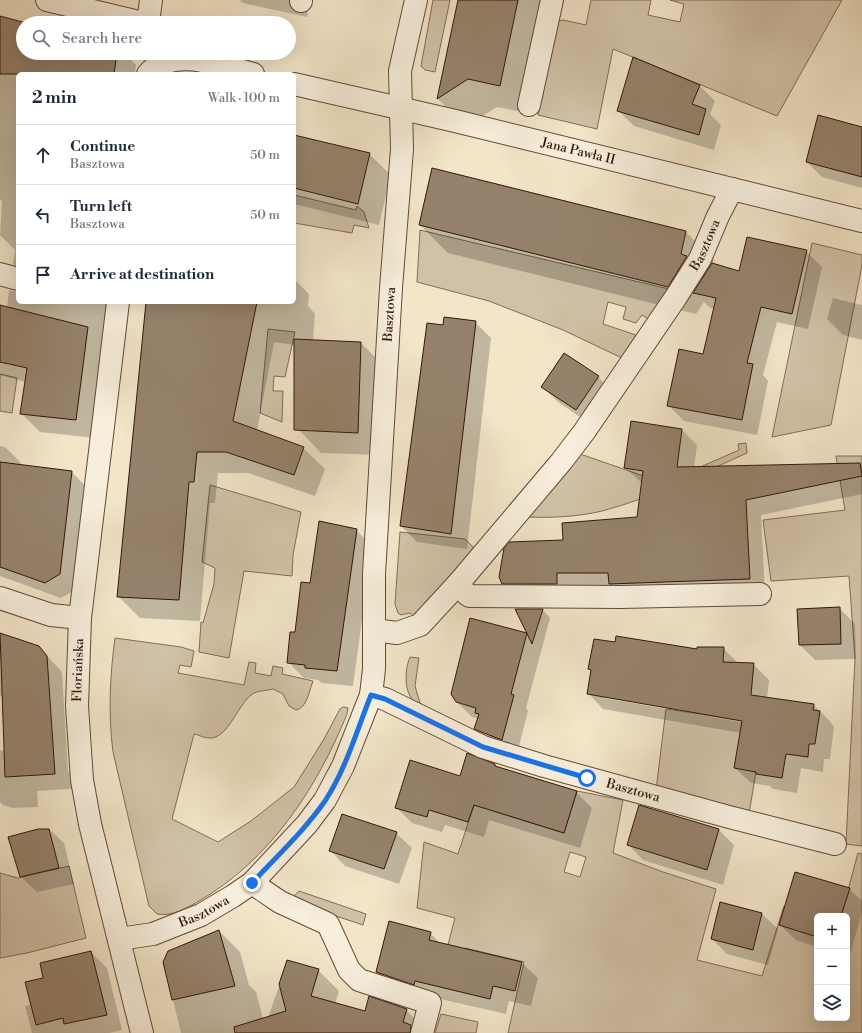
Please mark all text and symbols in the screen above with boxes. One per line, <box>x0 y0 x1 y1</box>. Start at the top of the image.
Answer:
search box <box>16 16 296 60</box>
icon: search <box>30 27 52 49</box>
text: Search here <box>62 29 142 48</box>
text: 2 min <box>32 87 77 109</box>
text: Walk · 100 m <box>208 90 280 106</box>
street label: Jana Pawła II <box>538 134 617 168</box>
text: Continue <box>70 137 135 156</box>
icon: ahead <box>32 144 54 166</box>
text: 50 m <box>250 147 280 163</box>
text: Basztowa <box>70 156 125 172</box>
text: Turn left <box>70 197 132 216</box>
icon: left <box>32 204 54 226</box>
text: 50 m <box>250 207 280 223</box>
text: Basztowa <box>70 216 125 232</box>
street label: Basztowa <box>686 217 724 275</box>
icon: arrive <box>32 264 54 286</box>
text: Arrive at destination <box>70 265 214 284</box>
street label: Basztowa <box>380 286 399 343</box>
street label: Floriańska <box>69 637 87 702</box>
route start <box>578 769 596 787</box>
street label: Basztowa <box>604 775 662 806</box>
route end <box>243 874 261 892</box>
street label: Basztowa <box>175 892 232 931</box>
map controls <box>814 913 850 1021</box>
button: + <box>814 913 850 949</box>
button: − <box>814 949 850 985</box>
button: layers <box>814 985 850 1021</box>

